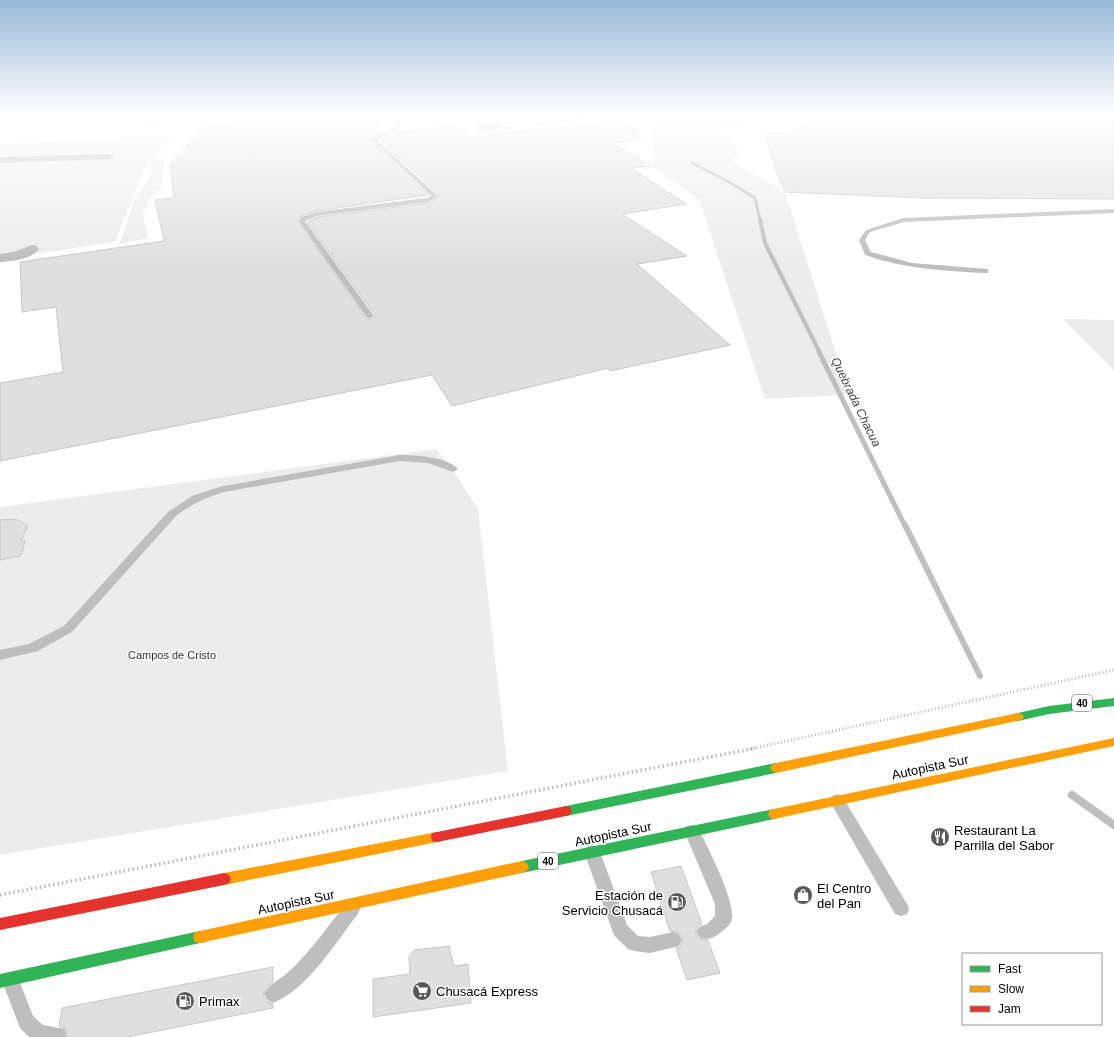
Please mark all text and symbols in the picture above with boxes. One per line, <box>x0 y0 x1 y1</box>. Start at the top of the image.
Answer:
water label: Quebrada Chacua <box>828 355 884 449</box>
park label: Campos de Cristo <box>128 649 216 661</box>
road number: 40 <box>1072 695 1092 711</box>
street label: Autopista Sur <box>890 751 970 782</box>
street label: Autopista Sur <box>573 818 653 849</box>
place label: Restaurant La Parrilla del Sabor <box>954 823 1054 853</box>
restaurant icon: Restaurant La Parrilla del Sabor <box>929 826 951 848</box>
road number: 40 <box>538 853 558 869</box>
place label: El Centro del Pan <box>817 881 871 911</box>
shop icon: El Centro del Pan <box>792 884 814 906</box>
street label: Autopista Sur <box>256 886 336 917</box>
place label: Estación de Servicio Chusacá <box>562 888 664 918</box>
fuel station icon: Estación de Servicio Chusacá <box>666 891 688 913</box>
legend <box>962 953 1102 1025</box>
text: Fast <box>998 962 1022 976</box>
supermarket icon: Chusacá Express <box>411 980 433 1002</box>
text: Slow <box>998 982 1024 996</box>
place label: Chusacá Express <box>436 984 538 999</box>
fuel station icon: Primax <box>174 990 196 1012</box>
place label: Primax <box>199 994 240 1009</box>
text: Jam <box>998 1002 1021 1016</box>

